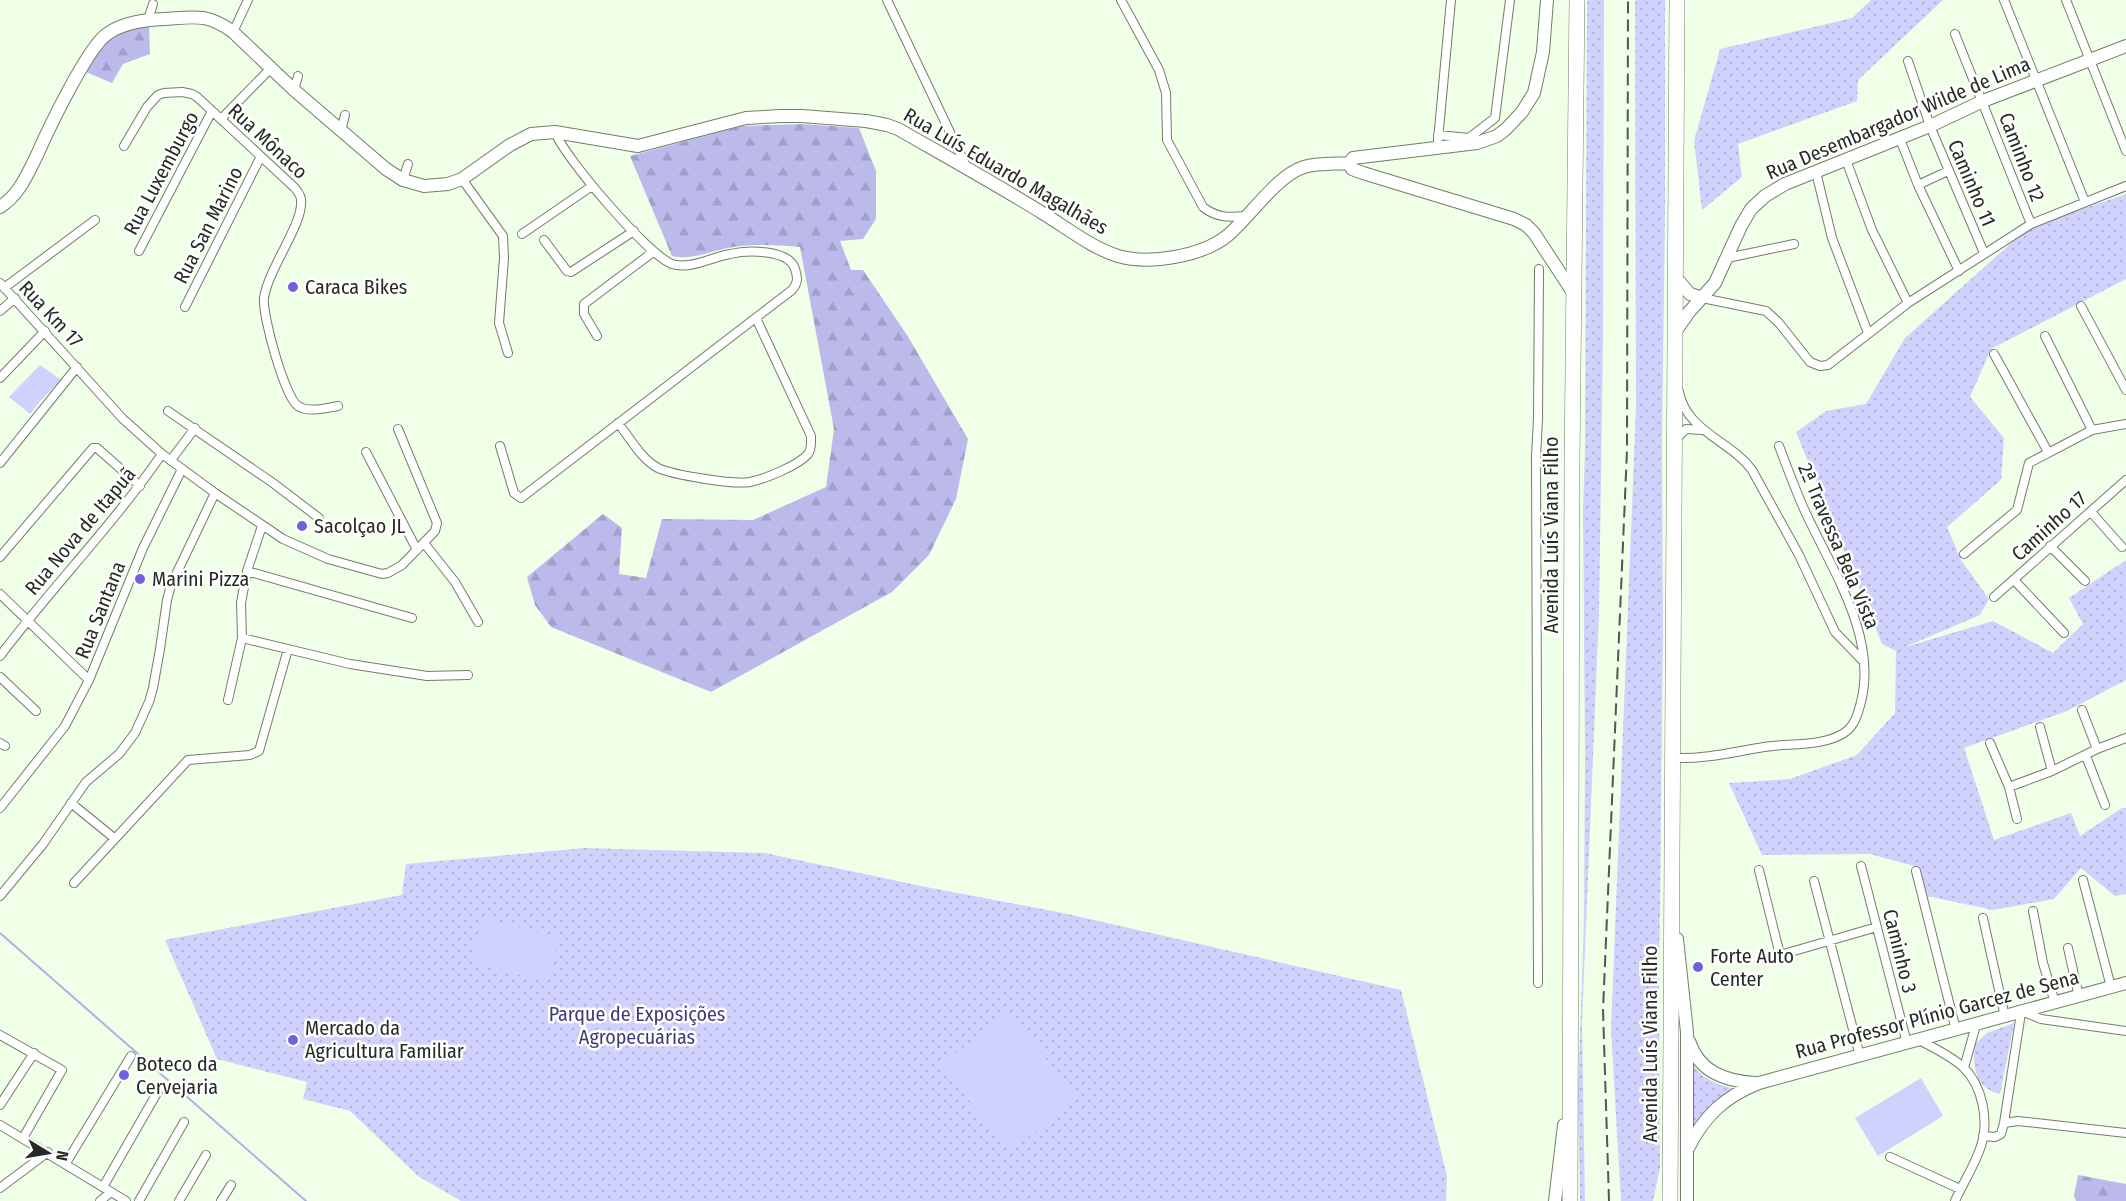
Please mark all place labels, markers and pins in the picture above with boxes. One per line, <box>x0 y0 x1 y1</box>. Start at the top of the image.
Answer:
place label: Caraca Bikes <box>305 275 407 299</box>
marker: Caraca Bikes <box>286 280 300 294</box>
place label: Sacolçao JL <box>314 514 405 538</box>
marker: Sacolçao JL <box>295 519 309 533</box>
place label: Marini Pizza <box>152 567 249 591</box>
marker: Marini Pizza <box>133 572 147 586</box>
place label: Forte Auto Center <box>1710 944 1794 991</box>
marker: Forte Auto Center <box>1691 960 1705 974</box>
place label: Mercado da Agricultura Familiar <box>305 1016 464 1063</box>
marker: Mercado da Agricultura Familiar <box>286 1033 300 1047</box>
place label: Boteco da Cervejaria <box>136 1052 218 1099</box>
marker: Boteco da Cervejaria <box>117 1068 131 1082</box>

